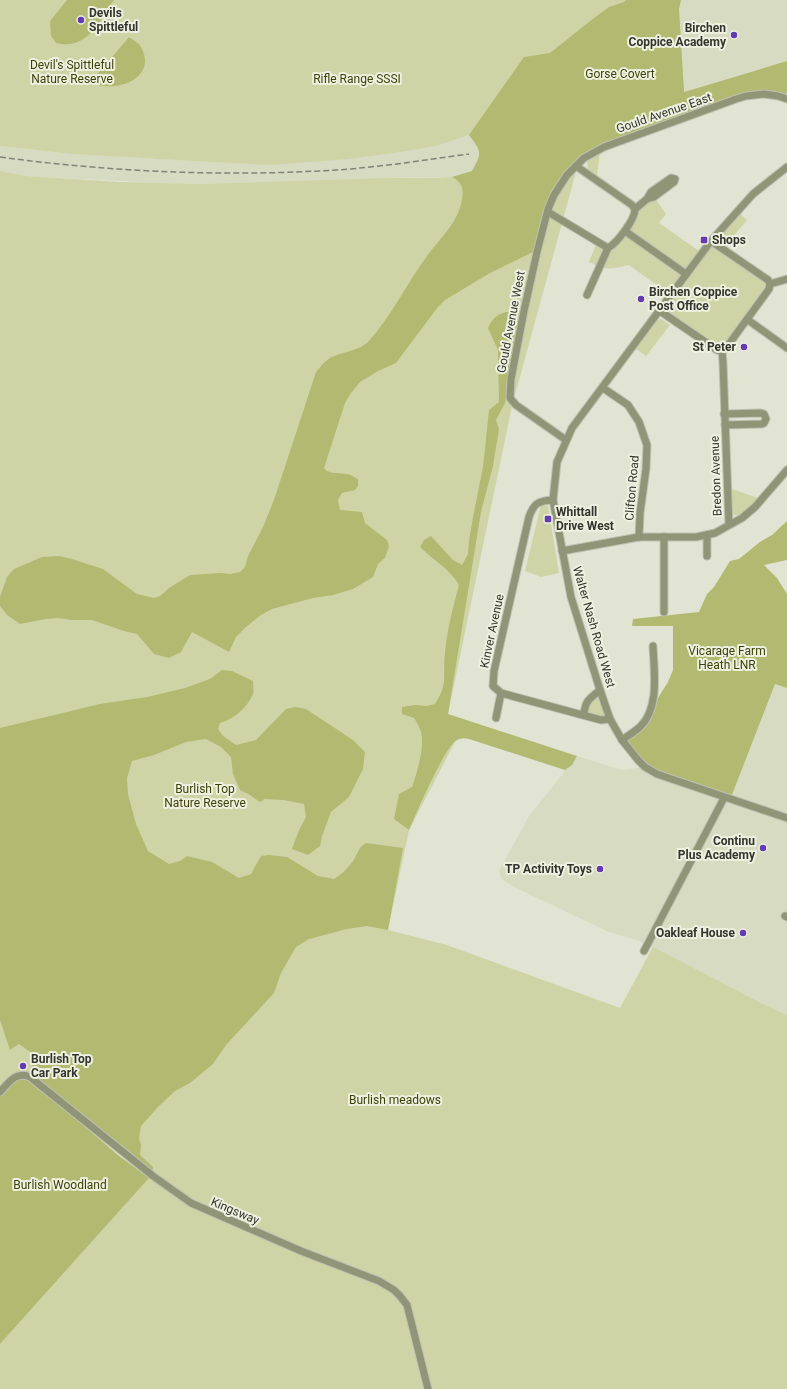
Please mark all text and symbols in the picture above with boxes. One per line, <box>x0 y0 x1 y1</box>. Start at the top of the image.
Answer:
place label: Devils Spittleful <box>89 6 138 34</box>
marker: Devils Spittleful <box>76 15 86 25</box>
place label: Birchen Coppice Academy <box>629 21 727 49</box>
marker: Birchen Coppice Academy <box>729 30 739 40</box>
park label: Devil's Spittleful Nature Reserve <box>30 58 114 86</box>
park label: Gorse Covert <box>585 67 655 81</box>
park label: Rifle Range SSSI <box>313 72 401 86</box>
street label: Gould Avenue East <box>614 90 714 136</box>
place label: Shops <box>712 233 746 247</box>
marker: Shops <box>699 235 709 245</box>
street label: Gould Avenue West <box>494 270 528 374</box>
place label: Birchen Coppice Post Office <box>649 285 738 313</box>
marker: Birchen Coppice Post Office <box>636 294 646 304</box>
place label: St Peter <box>692 340 737 354</box>
marker: St Peter <box>739 342 749 352</box>
street label: Bredon Avenue <box>708 436 724 516</box>
street label: Clifton Road <box>622 455 642 521</box>
place label: Whittall Drive West <box>556 505 614 533</box>
marker: Whittall Drive West <box>543 514 553 524</box>
street label: Walter Nash Road West <box>570 565 618 689</box>
street label: Kinver Avenue <box>477 593 507 669</box>
park label: Vicarage Farm Heath LNR <box>688 644 766 672</box>
park label: Burlish Top Nature Reserve <box>164 782 246 810</box>
place label: Continu Plus Academy <box>678 834 756 862</box>
marker: Continu Plus Academy <box>758 843 768 853</box>
place label: TP Activity Toys <box>505 862 592 876</box>
marker: TP Activity Toys <box>595 864 605 874</box>
place label: Oakleaf House <box>656 926 736 940</box>
marker: Oakleaf House <box>738 928 748 938</box>
place label: Burlish Top Car Park <box>31 1052 92 1080</box>
marker: Burlish Top Car Park <box>18 1061 28 1071</box>
park label: Burlish meadows <box>349 1093 441 1107</box>
park label: Burlish Woodland <box>13 1178 107 1192</box>
street label: Kingsway <box>209 1195 262 1228</box>

